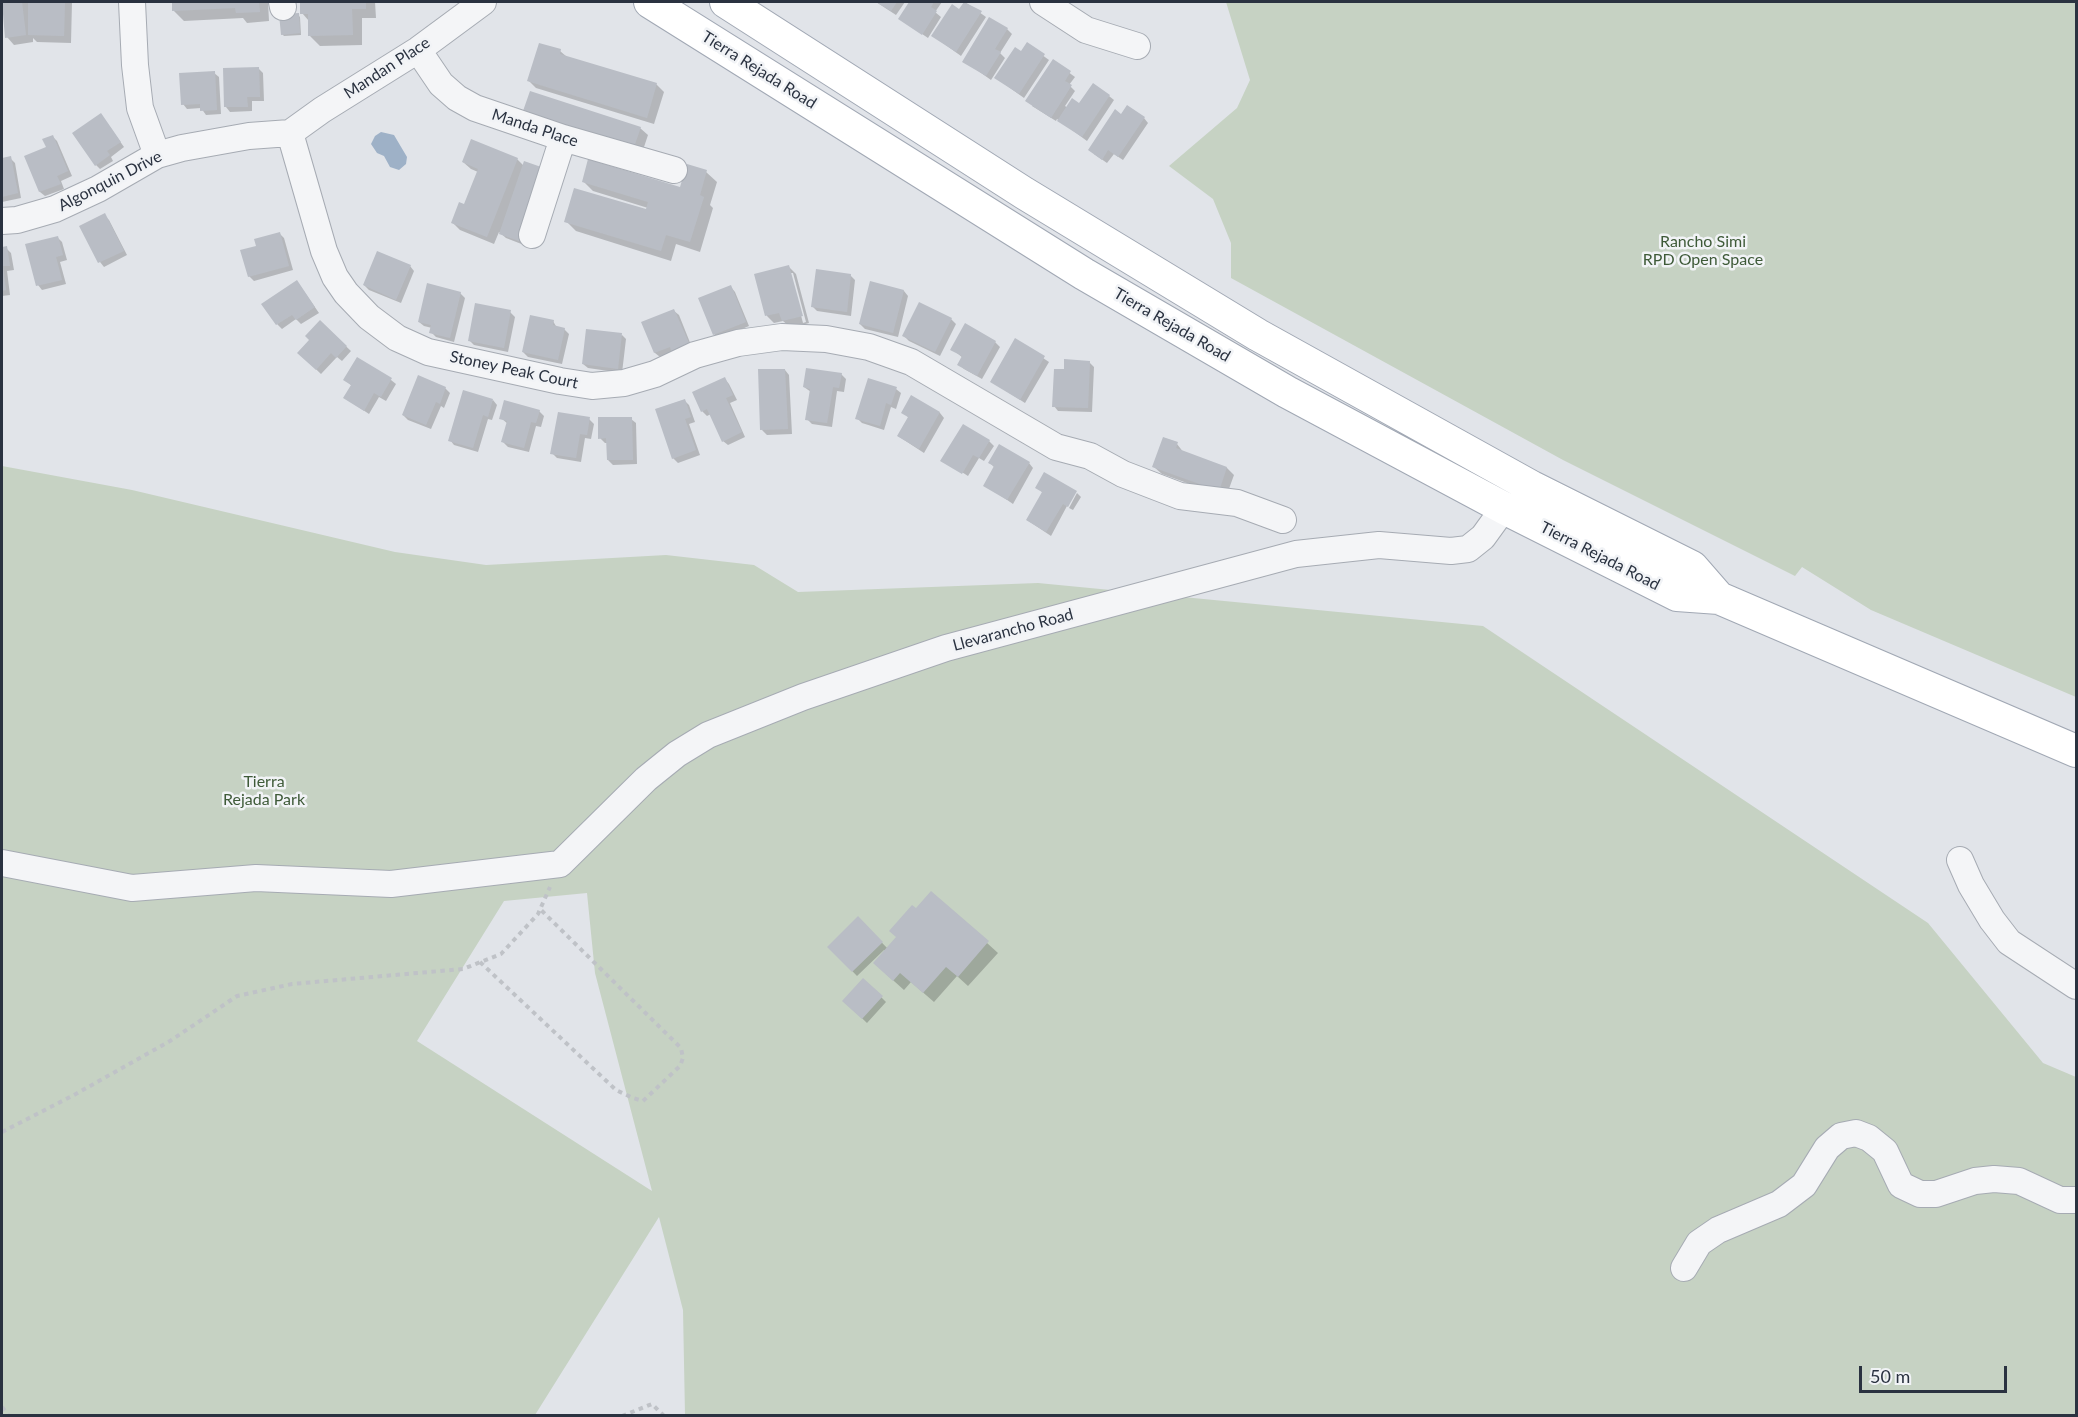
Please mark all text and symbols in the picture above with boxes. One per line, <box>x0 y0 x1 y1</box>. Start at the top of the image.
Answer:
street label: Tierra Rejada Road <box>698 27 820 113</box>
street label: Mandan Place <box>340 33 434 103</box>
street label: Manda Place <box>489 105 581 151</box>
street label: Algonquin Drive <box>55 147 165 215</box>
park label: Rancho Simi RPD Open Space <box>1643 232 1763 270</box>
street label: Tierra Rejada Road <box>1110 284 1234 366</box>
street label: Stoney Peak Court <box>448 347 580 393</box>
street label: Tierra Rejada Road <box>1537 518 1663 594</box>
street label: Llevarancho Road <box>951 605 1075 655</box>
park label: Tierra Rejada Park <box>223 772 305 810</box>
scale bar <box>1862 1354 2010 1392</box>
text: 50 m <box>1870 1365 1910 1387</box>

